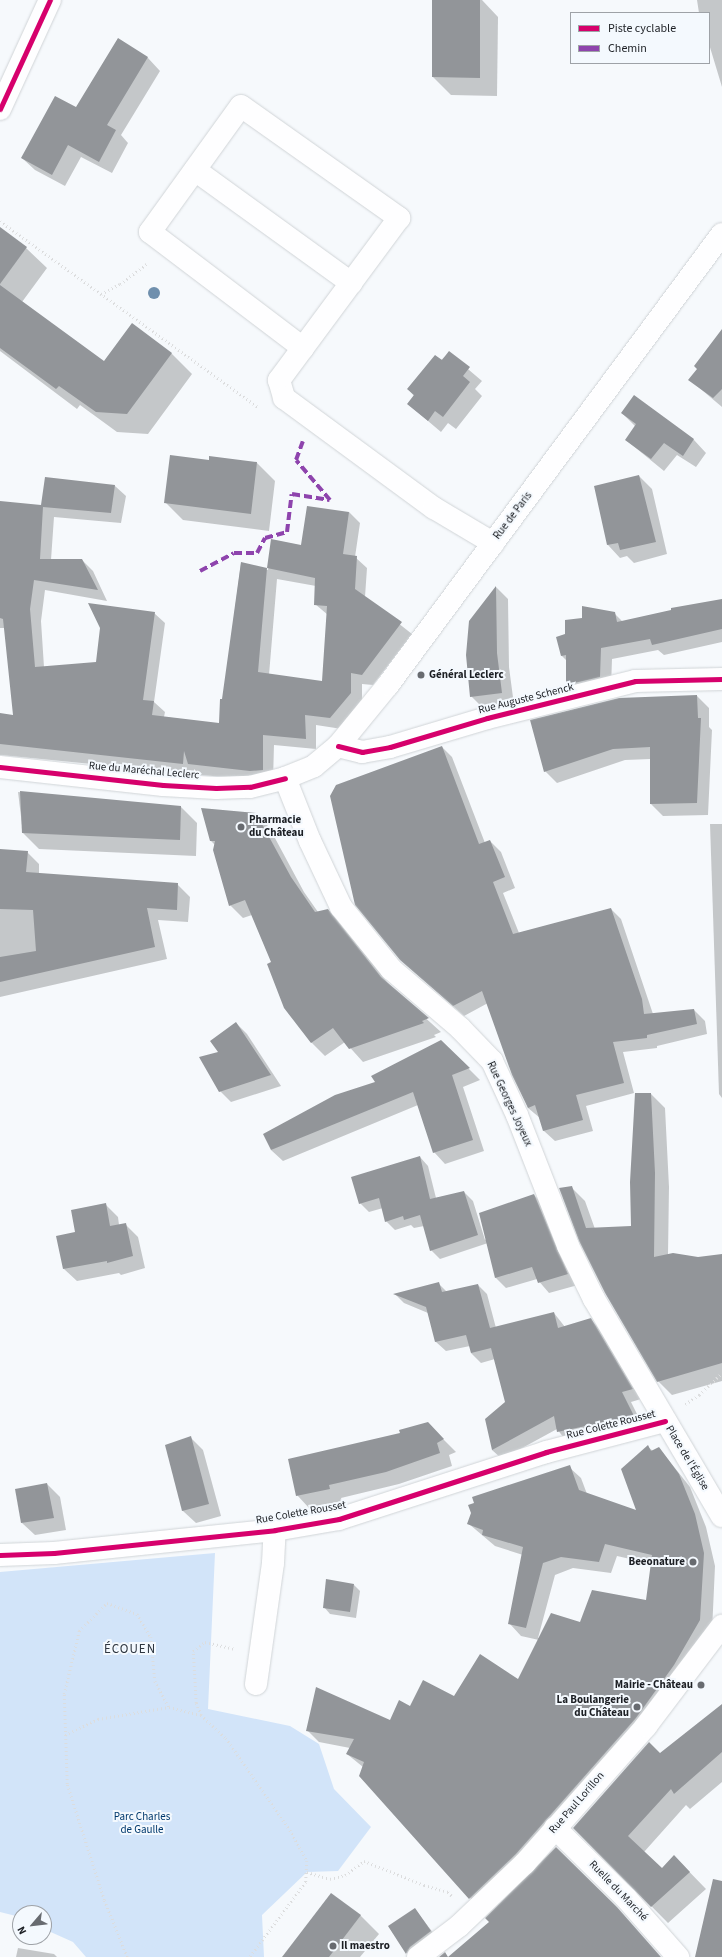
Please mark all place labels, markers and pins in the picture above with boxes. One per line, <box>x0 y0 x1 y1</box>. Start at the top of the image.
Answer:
place label: Général Leclerc <box>429 668 504 682</box>
marker: Général Leclerc <box>416 670 426 680</box>
place label: Pharmacie du Château <box>249 814 304 840</box>
marker: Pharmacie du Château <box>236 822 246 832</box>
place label: Beeonature <box>629 1555 685 1569</box>
marker: Beeonature <box>688 1557 698 1567</box>
place label: Mairie - Château <box>615 1678 693 1692</box>
marker: Mairie - Château <box>696 1680 706 1690</box>
place label: La Boulangerie du Château <box>557 1694 629 1720</box>
marker: La Boulangerie du Château <box>632 1702 642 1712</box>
place label: Il maestro <box>341 1939 390 1953</box>
marker: Il maestro <box>328 1941 338 1951</box>

